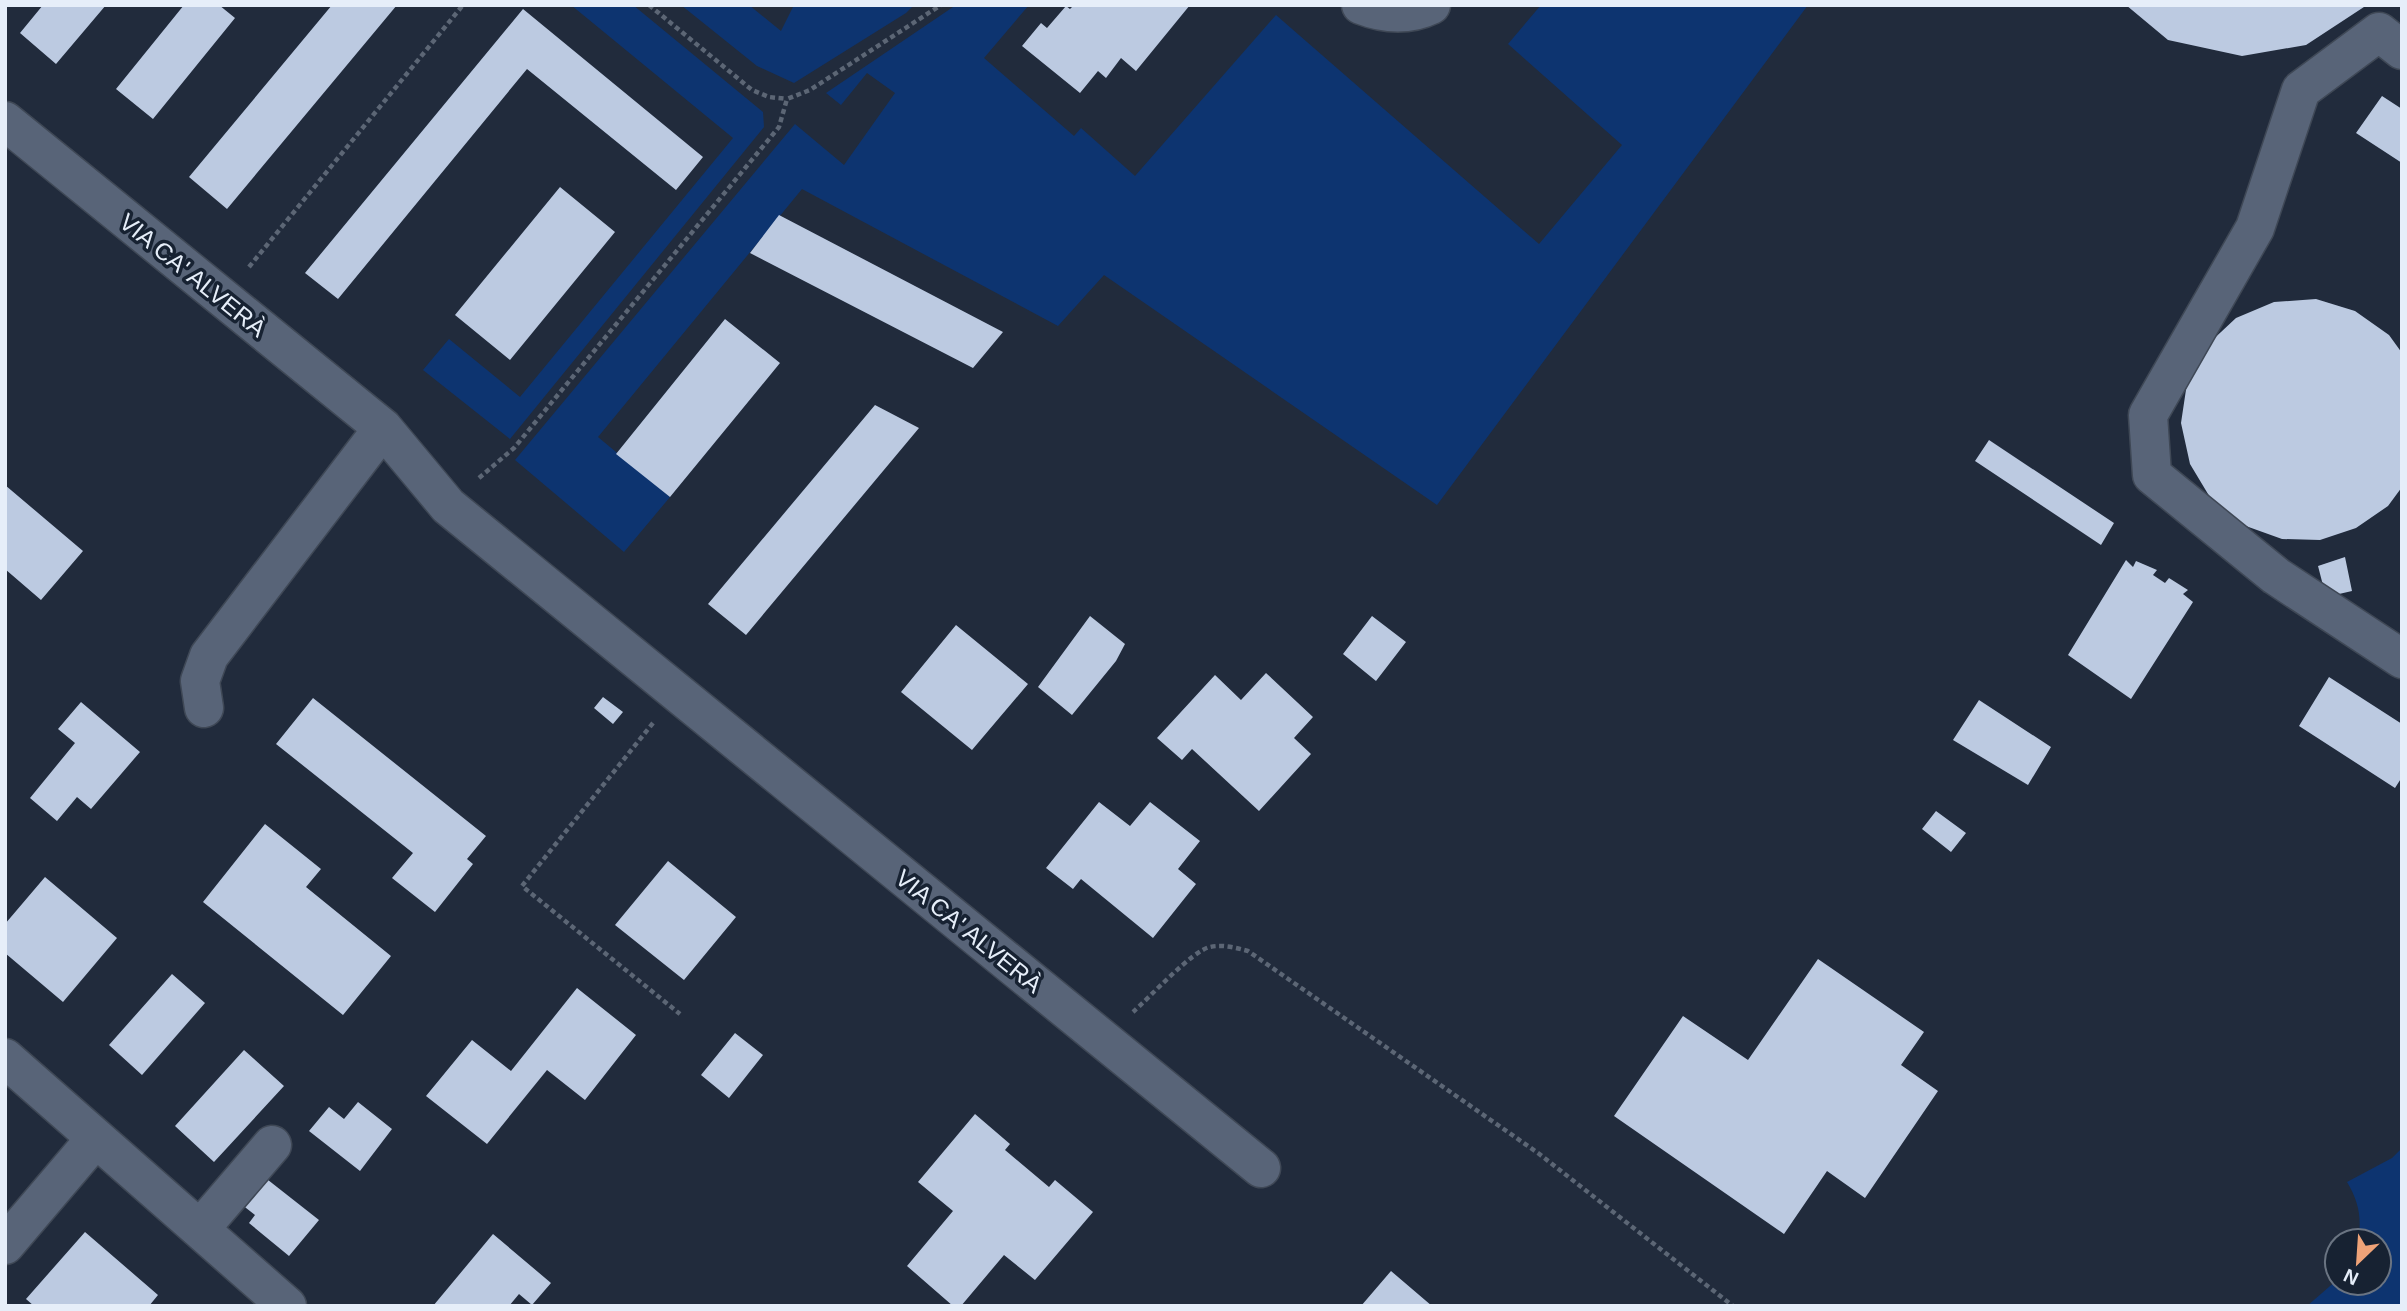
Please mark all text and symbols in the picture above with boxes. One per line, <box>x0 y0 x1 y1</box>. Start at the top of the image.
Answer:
street label: VIA CA' ALVERÀ <box>114 208 272 342</box>
street label: VIA CA' ALVERÀ <box>890 864 1048 998</box>
north arrow <box>2323 1227 2393 1297</box>
text: N <box>2340 1265 2362 1289</box>

